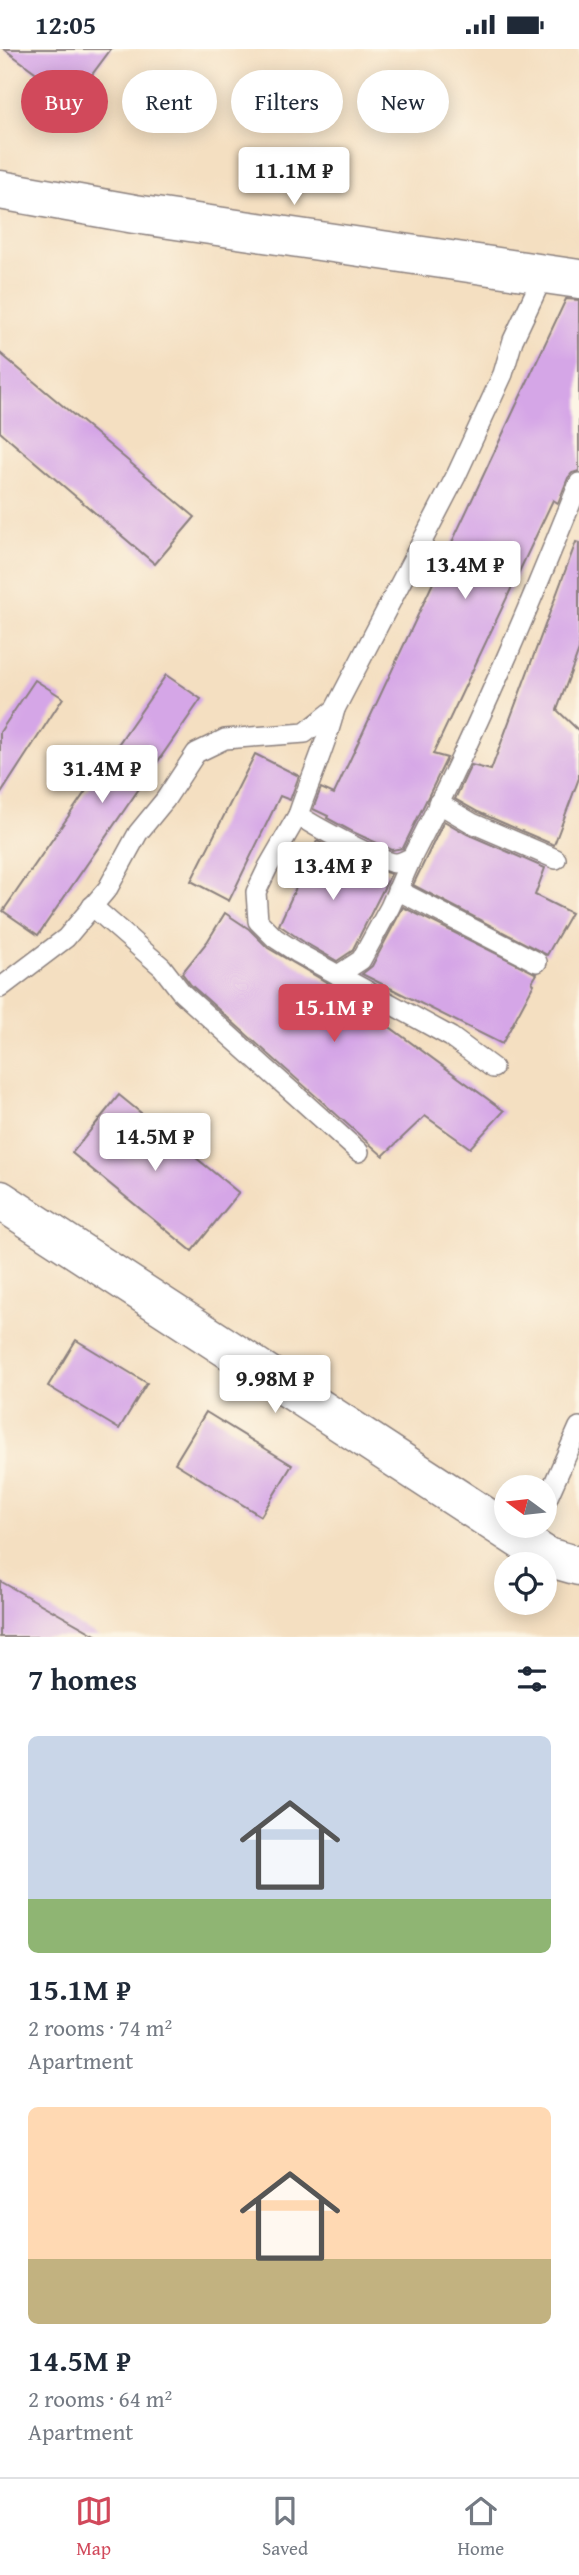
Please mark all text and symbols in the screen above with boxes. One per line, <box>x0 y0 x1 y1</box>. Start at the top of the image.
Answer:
text: 12:05 <box>35 5 96 44</box>
chip: Buy <box>21 70 108 133</box>
chip: Rent <box>122 70 217 133</box>
chip: Filters <box>231 70 343 133</box>
chip: New <box>357 70 449 133</box>
pin: 11.1M ₽ <box>229 148 359 207</box>
text: 11.1M ₽ <box>254 153 334 186</box>
pin: 13.4M ₽ <box>400 541 530 601</box>
text: 13.4M ₽ <box>425 547 505 580</box>
pin: 31.4M ₽ <box>37 745 167 805</box>
text: 31.4M ₽ <box>62 751 142 784</box>
pin: 13.4M ₽ <box>268 843 398 902</box>
text: 13.4M ₽ <box>293 848 373 881</box>
pin: 15.1M ₽ <box>269 985 399 1044</box>
text: 15.1M ₽ <box>294 990 374 1023</box>
pin: 14.5M ₽ <box>90 1113 220 1173</box>
text: 14.5M ₽ <box>115 1119 195 1152</box>
pin: 9.98M ₽ <box>210 1355 340 1415</box>
text: 9.98M ₽ <box>235 1361 315 1394</box>
north arrow <box>494 1475 556 1538</box>
map controls <box>494 1475 557 1615</box>
button: locate <box>494 1552 557 1615</box>
text: 7 homes <box>28 1657 137 1701</box>
icon: filters <box>513 1660 551 1698</box>
icon: home <box>227 1782 353 1908</box>
text: 15.1M ₽ <box>28 1967 131 2011</box>
text: 2 rooms · 74 m² <box>28 2011 172 2044</box>
text: Apartment <box>28 2044 133 2077</box>
icon: home <box>227 2153 353 2279</box>
text: 14.5M ₽ <box>28 2338 131 2382</box>
text: 2 rooms · 64 m² <box>28 2382 172 2415</box>
text: Apartment <box>28 2415 133 2448</box>
tab: Map <box>75 2492 113 2562</box>
tab: Saved <box>262 2492 308 2562</box>
tab: Home <box>458 2492 504 2562</box>

